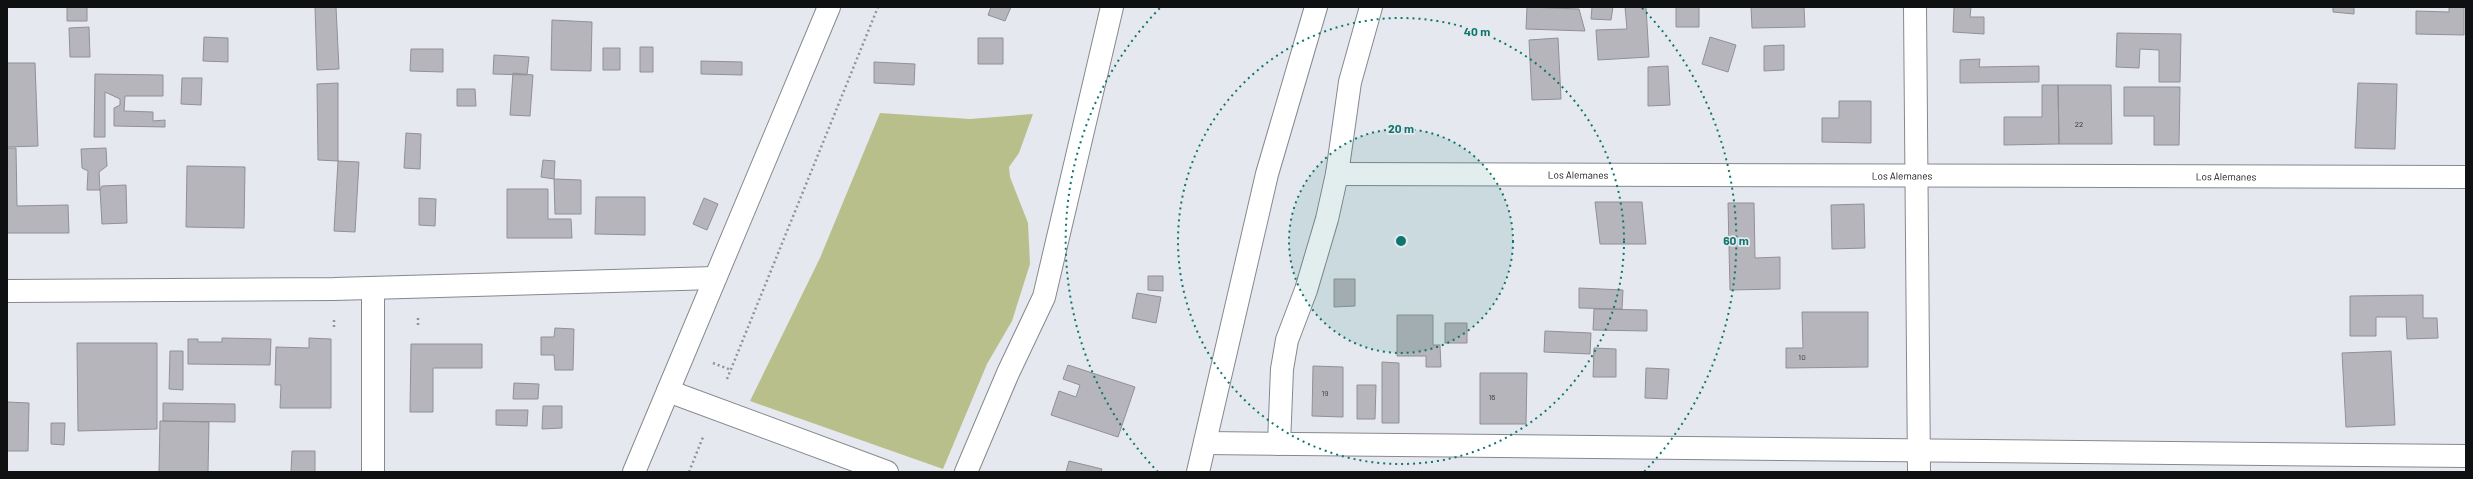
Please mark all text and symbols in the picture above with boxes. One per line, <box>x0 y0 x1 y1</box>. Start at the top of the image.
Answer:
text: 40 m <box>1464 24 1490 38</box>
house number: 22 <box>2075 119 2083 129</box>
text: 20 m <box>1388 121 1414 135</box>
street label: Los Alemanes <box>1548 169 1608 181</box>
street label: Los Alemanes <box>1872 169 1932 182</box>
street label: Los Alemanes <box>2196 170 2256 182</box>
text: 60 m <box>1723 233 1749 247</box>
centre of rings <box>1394 234 1408 248</box>
house number: 10 <box>1798 352 1806 362</box>
house number: 19 <box>1322 388 1328 398</box>
house number: 16 <box>1489 392 1495 402</box>

